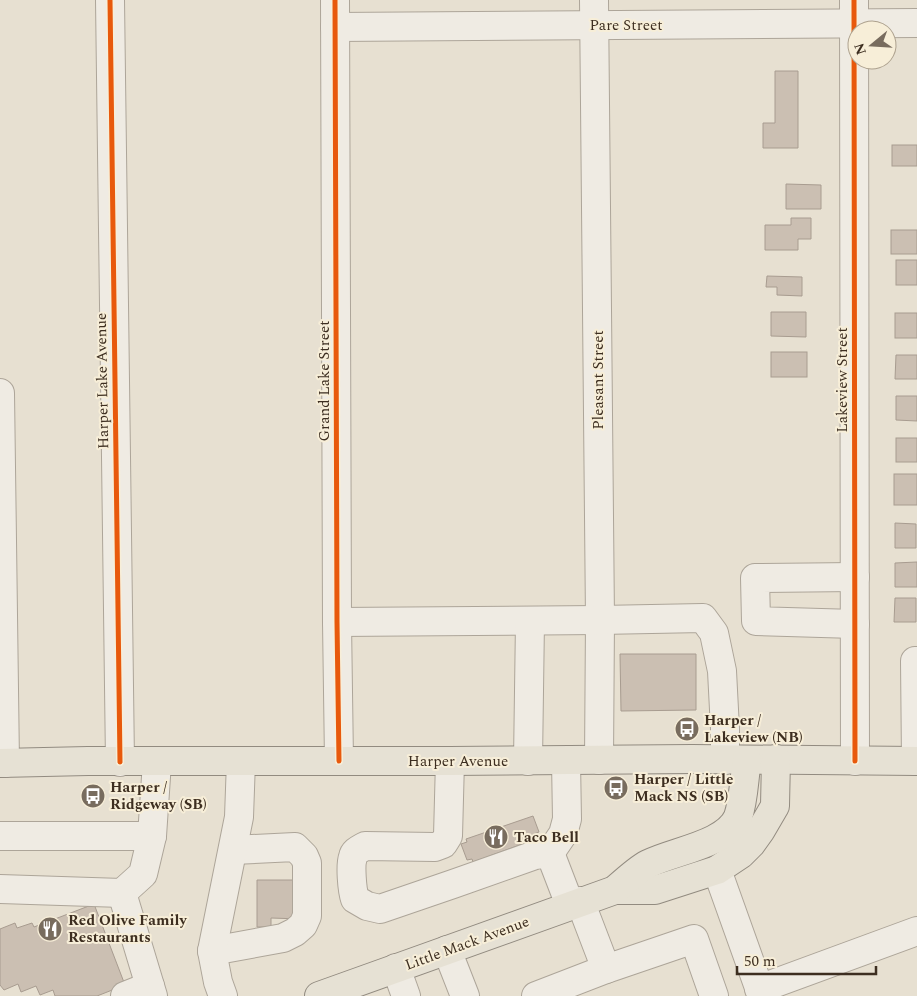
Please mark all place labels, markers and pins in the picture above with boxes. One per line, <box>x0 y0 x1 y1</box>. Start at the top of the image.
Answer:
place label: Harper / Lakeview (NB) <box>704 709 803 749</box>
bus stop icon: Harper / Lakeview (NB) <box>674 716 700 742</box>
place label: Harper / Little Mack NS (SB) <box>634 768 733 808</box>
bus stop icon: Harper / Little Mack NS (SB) <box>603 775 629 801</box>
place label: Harper / Ridgeway (SB) <box>110 776 207 816</box>
bus stop icon: Harper / Ridgeway (SB) <box>80 783 106 809</box>
restaurant icon: Taco Bell <box>483 824 509 850</box>
place label: Taco Bell <box>514 826 579 849</box>
place label: Red Olive Family Restaurants <box>68 909 187 949</box>
restaurant icon: Red Olive Family Restaurants <box>37 916 63 942</box>

